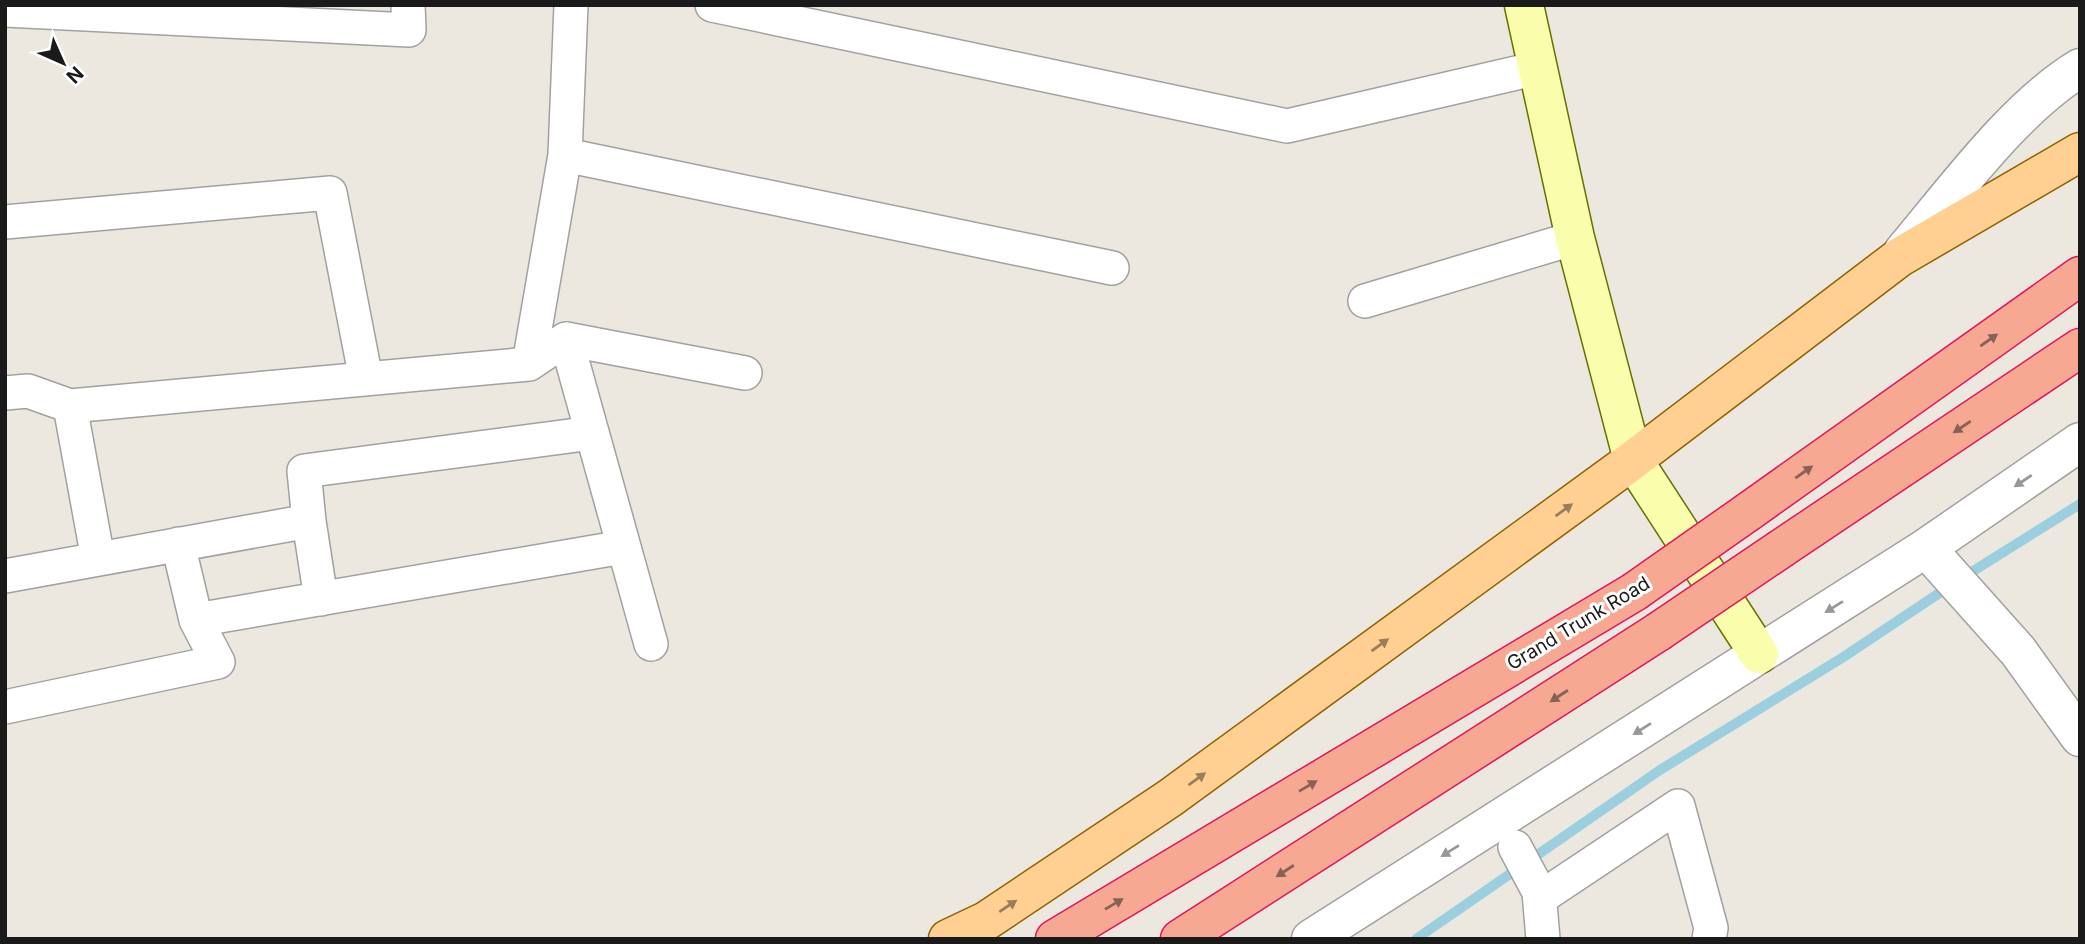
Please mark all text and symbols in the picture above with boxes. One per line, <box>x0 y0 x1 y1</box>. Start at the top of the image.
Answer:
north arrow <box>28 28 98 98</box>
text: N <box>61 61 88 88</box>
one-way arrow <box>1980 333 1998 347</box>
one-way arrow <box>1953 420 1971 434</box>
one-way arrow <box>1795 465 1813 479</box>
one-way arrow <box>2014 474 2033 487</box>
one-way arrow <box>1555 504 1573 518</box>
street label: Grand Trunk Road <box>1503 572 1654 675</box>
one-way arrow <box>1824 600 1843 613</box>
one-way arrow <box>1371 638 1389 652</box>
one-way arrow <box>1550 689 1569 702</box>
one-way arrow <box>1632 722 1651 735</box>
one-way arrow <box>1188 772 1206 786</box>
one-way arrow <box>1299 779 1318 792</box>
one-way arrow <box>1440 844 1459 857</box>
one-way arrow <box>1276 865 1295 878</box>
one-way arrow <box>1104 898 1124 911</box>
one-way arrow <box>999 899 1017 913</box>

